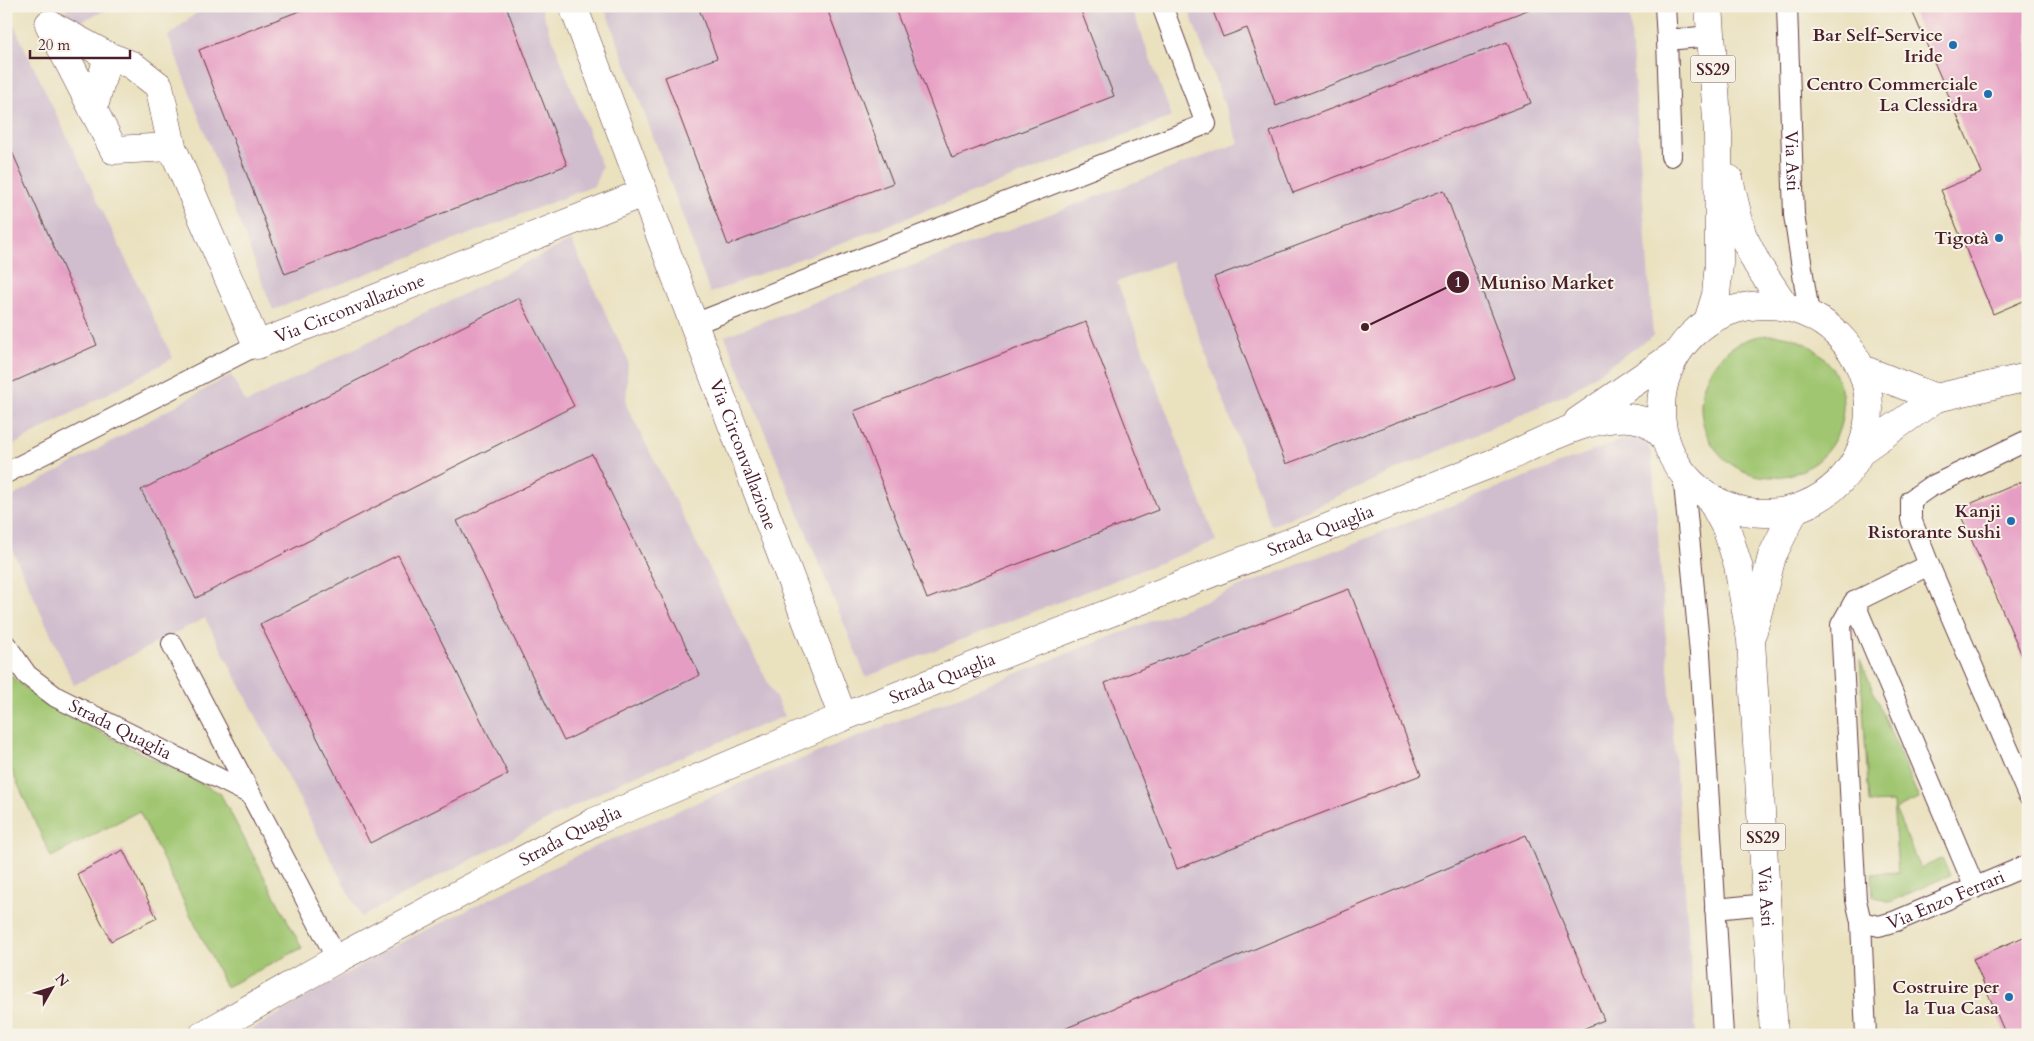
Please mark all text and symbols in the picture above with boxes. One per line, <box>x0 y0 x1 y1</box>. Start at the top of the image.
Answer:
place label: Bar Self-Service Iride <box>1812 23 1943 69</box>
scale bar <box>30 28 130 60</box>
text: 20 m <box>38 35 70 55</box>
marker: Bar Self-Service Iride <box>1947 39 1959 51</box>
road number: SS29 <box>1690 56 1736 82</box>
place label: Centro Commerciale La Clessidra <box>1806 72 1978 118</box>
marker: Centro Commerciale La Clessidra <box>1982 88 1994 100</box>
street label: Via Asti <box>1778 130 1805 192</box>
place label: Tigotà <box>1934 226 1989 251</box>
marker: Tigotà <box>1993 232 2005 244</box>
callout: Muniso Market <box>1446 265 1624 299</box>
street label: Via Circonvallazione <box>271 268 429 350</box>
text: Muniso Market <box>1480 270 1614 296</box>
text: 1 <box>1454 272 1462 292</box>
street label: Via Circonvallazione <box>703 376 783 534</box>
street label: Strada Quaglia <box>1264 499 1377 563</box>
place label: Kanji Ristorante Sushi <box>1868 499 2001 545</box>
marker: Kanji Ristorante Sushi <box>2005 515 2017 527</box>
street label: Strada Quaglia <box>886 647 999 711</box>
street label: Strada Quaglia <box>64 693 176 766</box>
street label: Strada Quaglia <box>515 800 626 873</box>
road number: SS29 <box>1740 824 1786 850</box>
street label: Via Enzo Ferrari <box>1884 864 2009 936</box>
street label: Via Asti <box>1751 866 1780 927</box>
north arrow <box>28 964 78 1014</box>
text: N <box>51 969 73 991</box>
place label: Costruire per la Tua Casa <box>1892 975 2000 1021</box>
marker: Costruire per la Tua Casa <box>2003 991 2015 1003</box>

